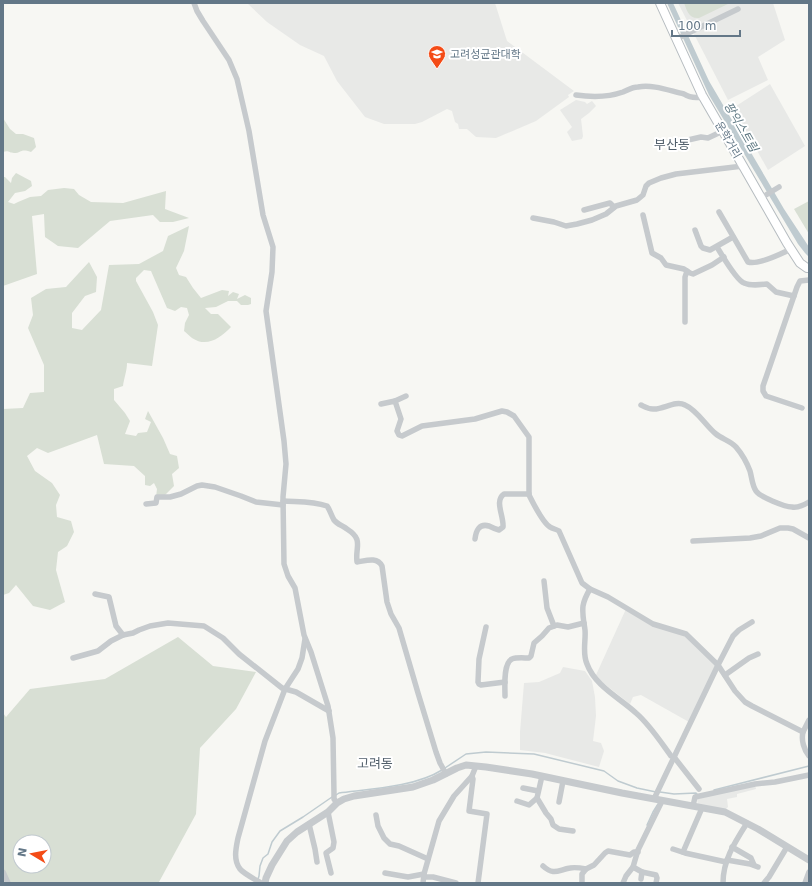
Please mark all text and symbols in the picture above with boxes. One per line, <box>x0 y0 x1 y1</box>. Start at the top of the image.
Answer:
scale bar <box>672 12 740 38</box>
text: 100 m <box>678 19 716 33</box>
school or university icon: 고려성균관대학 <box>427 44 447 69</box>
place label: 고려성균관대학 <box>450 48 521 61</box>
water label: 팡익스트림 <box>721 100 761 155</box>
street label: 운학거리 <box>712 119 744 161</box>
district label: 부산동 <box>654 137 690 152</box>
district label: 고려동 <box>357 756 393 771</box>
north arrow <box>12 834 52 874</box>
text: N <box>15 847 30 858</box>

